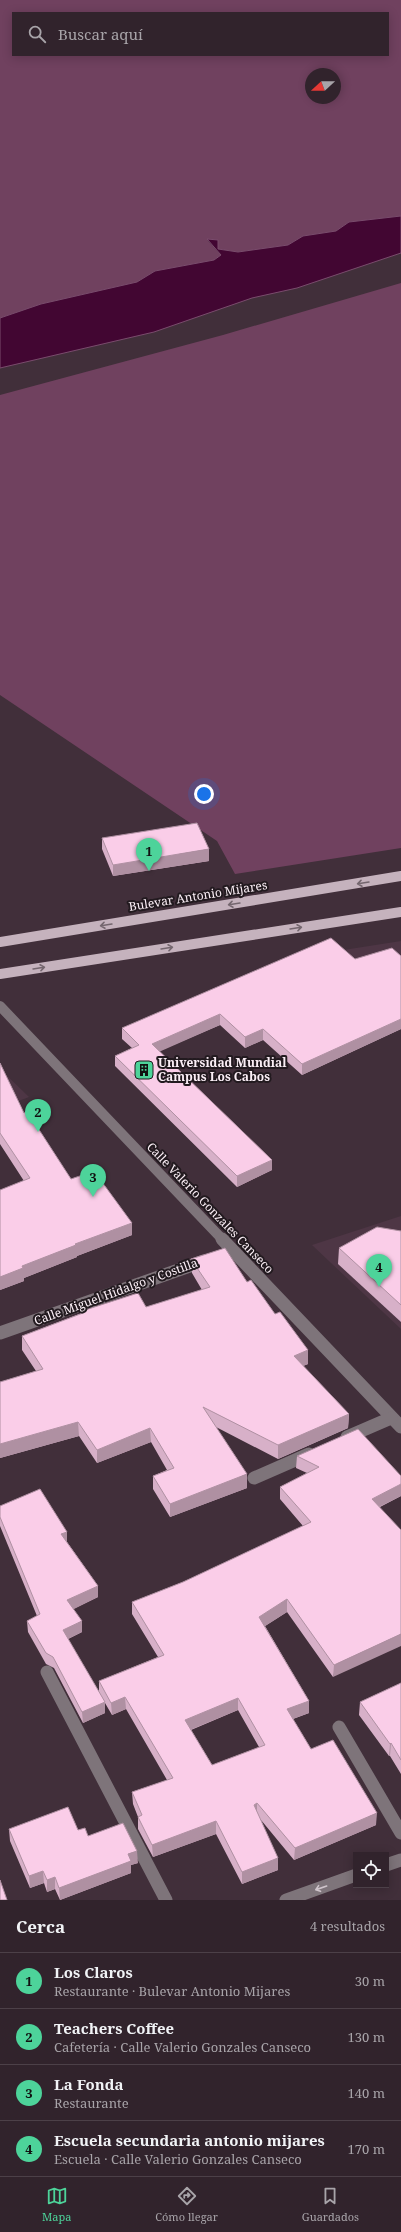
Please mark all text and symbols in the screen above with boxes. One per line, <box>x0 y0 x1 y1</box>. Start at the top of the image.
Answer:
search box <box>12 12 389 56</box>
icon: search <box>26 23 48 45</box>
text: Buscar aquí <box>58 24 143 44</box>
north arrow <box>305 68 341 104</box>
your location <box>194 784 214 804</box>
pin: 1 <box>136 838 162 871</box>
street label: Bulevar Antonio Mijares <box>127 876 268 915</box>
one-way arrow <box>356 879 369 887</box>
one-way arrow <box>228 900 241 908</box>
one-way arrow <box>100 921 113 929</box>
one-way arrow <box>289 924 302 932</box>
one-way arrow <box>160 944 173 952</box>
one-way arrow <box>32 964 45 972</box>
place label: Universidad Mundial Campus Los Cabos <box>158 1054 287 1085</box>
building icon: Universidad Mundial Campus Los Cabos <box>133 1059 155 1081</box>
pin: 2 <box>25 1099 51 1132</box>
street label: Calle Valerio Gonzales Canseco <box>143 1138 278 1277</box>
pin: 3 <box>80 1164 106 1197</box>
street label: Calle Miguel Hidalgo y Costilla <box>32 1254 200 1329</box>
pin: 4 <box>366 1254 392 1287</box>
map controls <box>353 1852 389 1888</box>
button: locate <box>353 1852 389 1888</box>
one-way arrow <box>316 1884 328 1892</box>
text: Cerca <box>16 1915 65 1938</box>
text: 4 resultados <box>310 1917 385 1935</box>
text: Los Claros <box>54 1962 133 1982</box>
text: 1 <box>25 1972 33 1990</box>
text: 30 m <box>355 1972 385 1990</box>
text: Restaurante · Bulevar Antonio Mijares <box>54 1982 290 2000</box>
text: Teachers Coffee <box>54 2018 174 2038</box>
text: 2 <box>25 2028 33 2046</box>
text: 130 m <box>348 2028 385 2046</box>
text: Cafetería · Calle Valerio Gonzales Canseco <box>54 2038 311 2056</box>
text: La Fonda <box>54 2074 123 2094</box>
text: 3 <box>25 2084 33 2102</box>
text: 140 m <box>348 2084 385 2102</box>
text: Restaurante <box>54 2094 129 2112</box>
text: Escuela secundaria antonio mijares <box>54 2130 325 2150</box>
text: 4 <box>25 2140 33 2158</box>
text: 170 m <box>348 2140 385 2158</box>
text: Escuela · Calle Valerio Gonzales Canseco <box>54 2150 302 2168</box>
tab: Mapa <box>42 2185 71 2224</box>
tab: Cómo llegar <box>155 2185 218 2224</box>
tab: Guardados <box>302 2185 359 2224</box>

